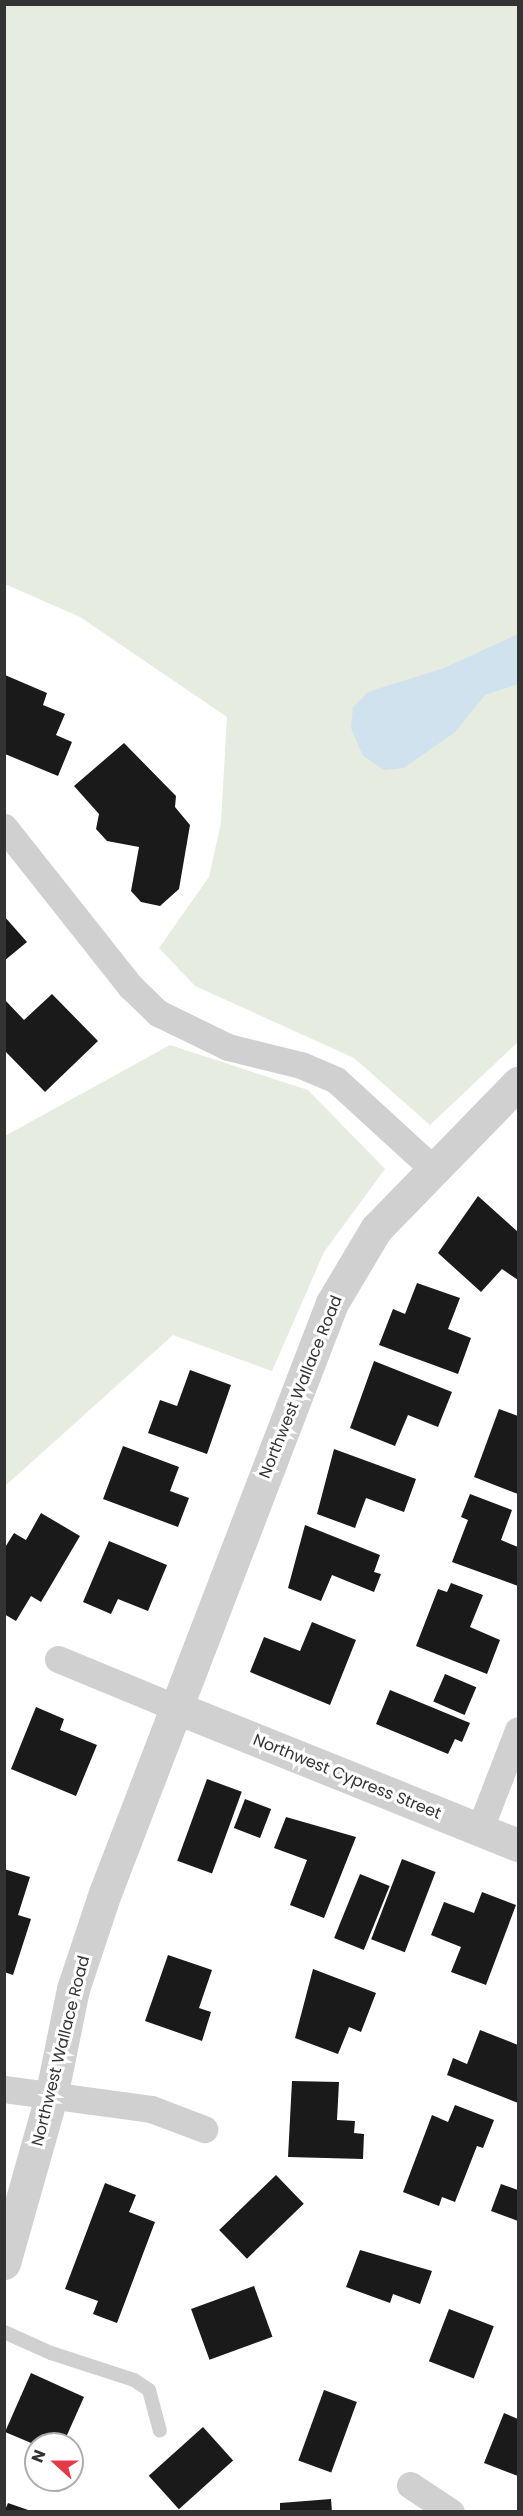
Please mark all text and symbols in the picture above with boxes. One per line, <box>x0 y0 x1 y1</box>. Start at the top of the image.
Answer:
street label: Northwest Wallace Road <box>255 1293 347 1481</box>
street label: Northwest Cypress Street <box>250 1730 444 1824</box>
street label: Northwest Wallace Road <box>28 1954 94 2148</box>
north arrow <box>24 2432 84 2492</box>
text: N <box>26 2446 51 2466</box>

